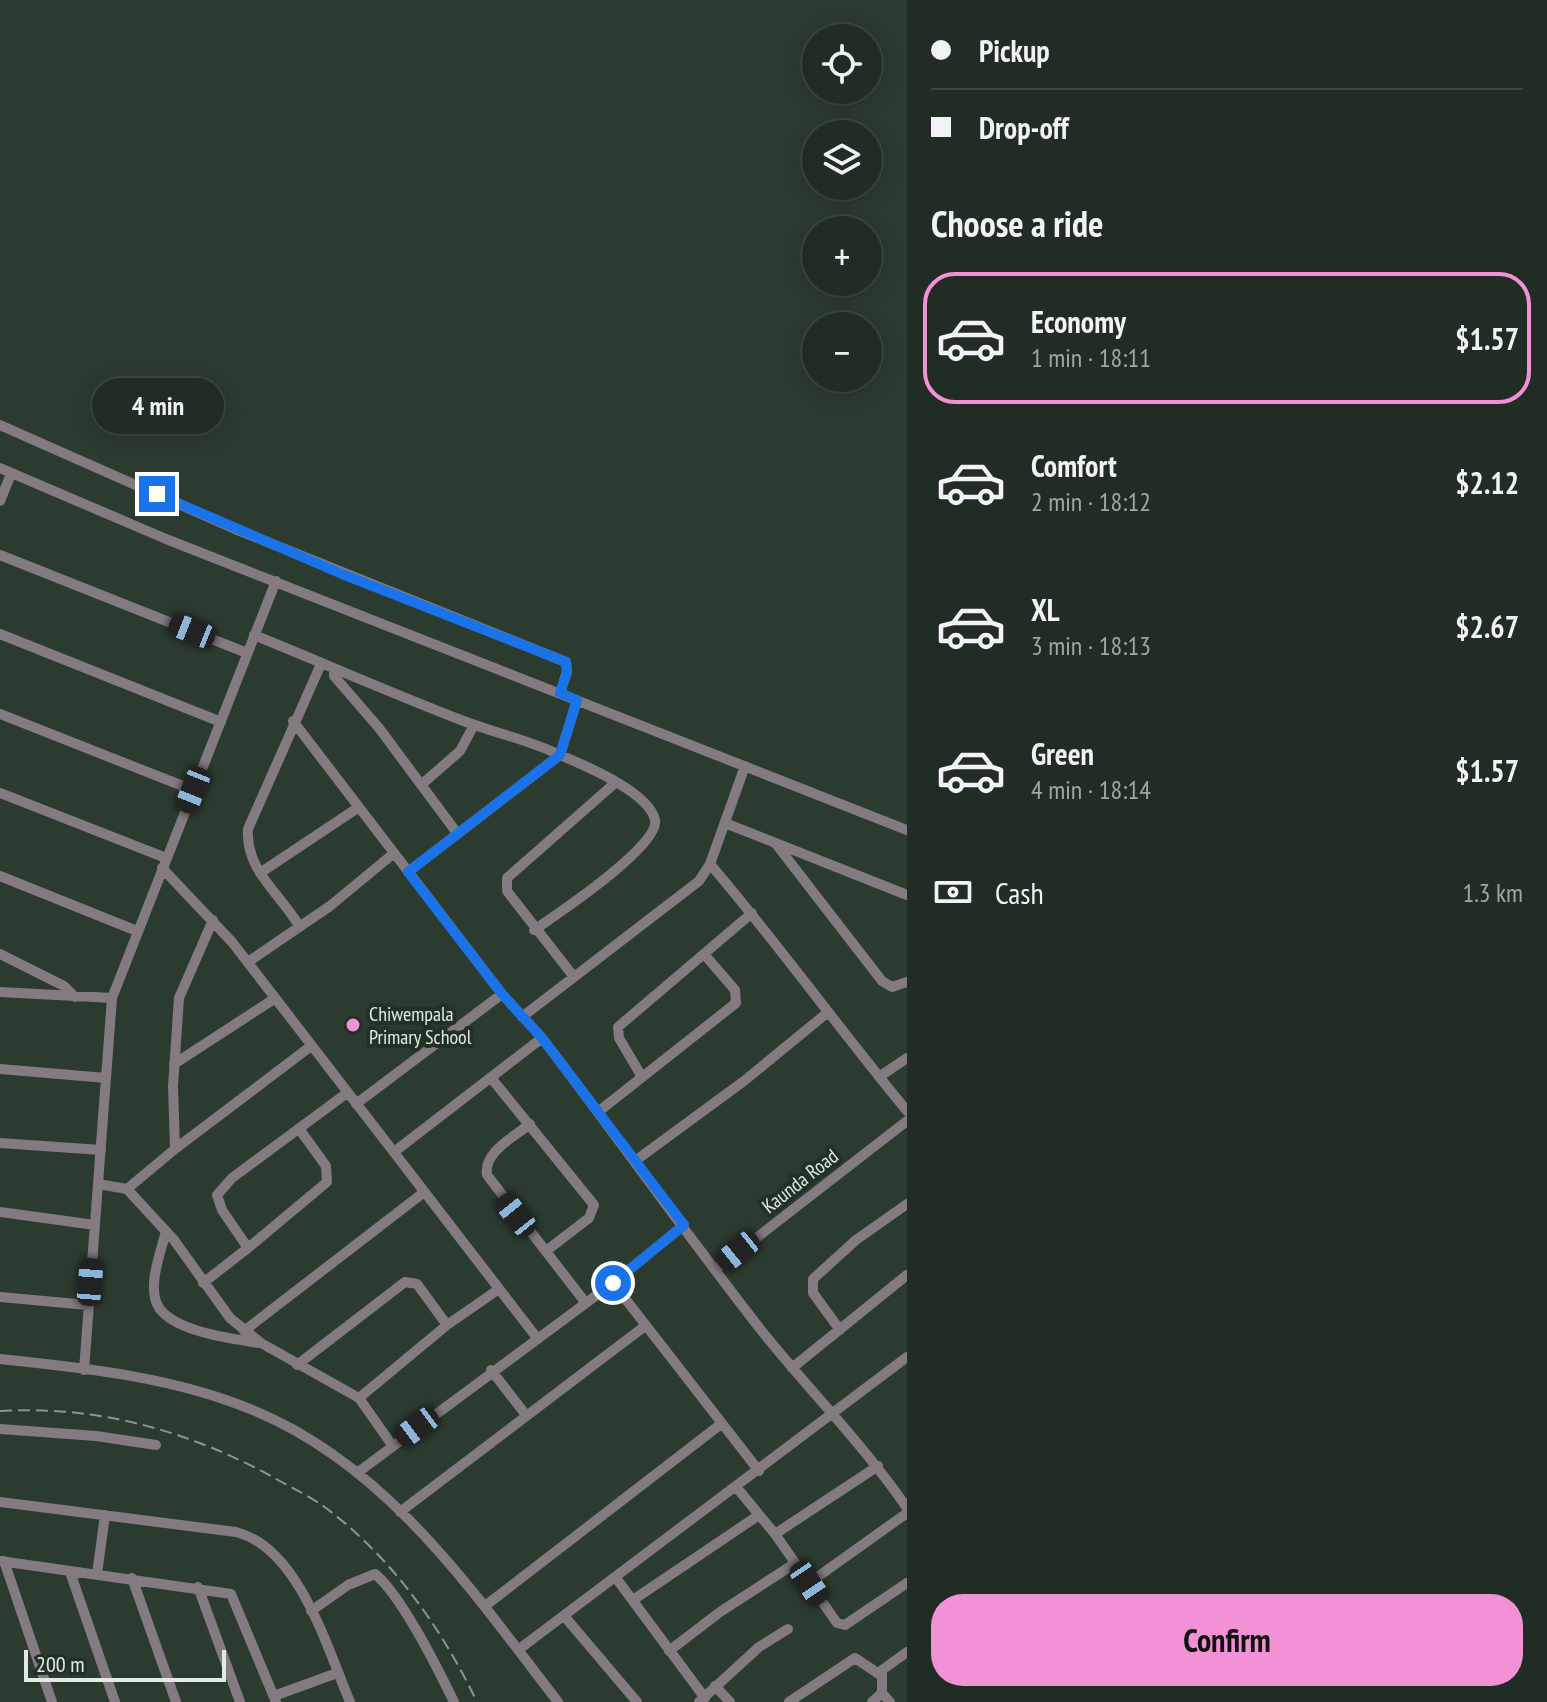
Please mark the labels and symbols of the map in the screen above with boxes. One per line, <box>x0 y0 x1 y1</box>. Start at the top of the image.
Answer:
callout: 4 min <box>91 378 223 434</box>
route end <box>139 476 175 512</box>
car <box>165 611 219 651</box>
car <box>173 763 213 817</box>
place label: Chiwempala Primary School <box>369 1001 472 1050</box>
marker: Chiwempala Primary School <box>344 1016 362 1034</box>
street label: Kaunda Road <box>757 1143 843 1219</box>
car <box>492 1189 540 1241</box>
car <box>712 1227 764 1275</box>
car <box>76 1257 104 1307</box>
route start <box>595 1265 631 1301</box>
car <box>391 1403 443 1451</box>
car <box>786 1556 832 1610</box>
scale bar <box>24 1646 226 1682</box>

